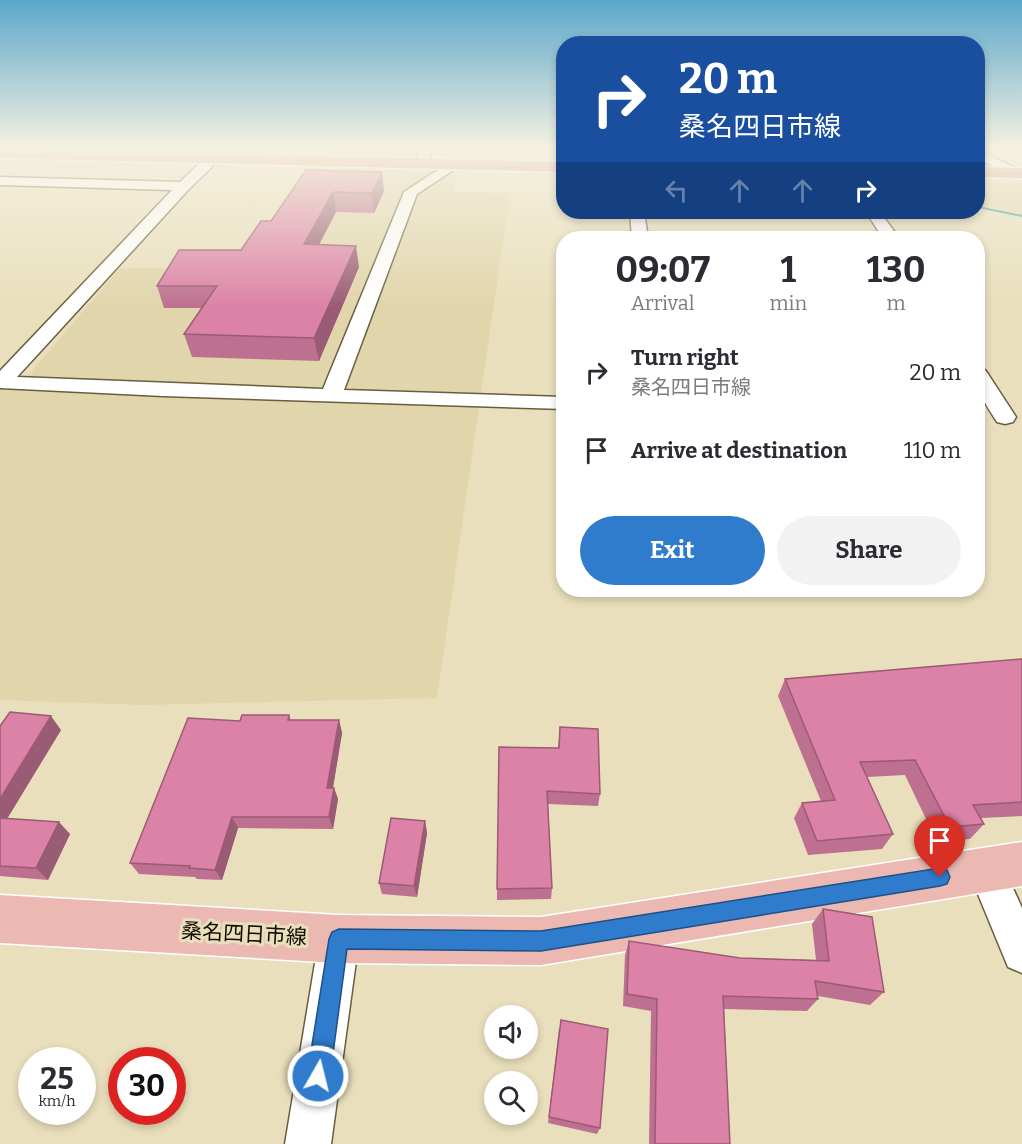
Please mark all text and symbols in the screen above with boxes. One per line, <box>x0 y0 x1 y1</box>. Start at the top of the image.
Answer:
text: 20 m <box>679 54 777 104</box>
icon: right <box>580 60 658 138</box>
text: 桑名四日市線 <box>679 111 841 143</box>
icon: left <box>660 174 693 207</box>
icon: ahead <box>723 174 756 207</box>
icon: ahead <box>786 174 819 207</box>
icon: right <box>849 174 882 207</box>
text: 09:07 <box>615 248 710 292</box>
text: 1 <box>781 248 796 292</box>
text: 130 <box>867 248 926 292</box>
text: Arrival <box>631 291 694 315</box>
text: min <box>769 291 807 315</box>
text: m <box>887 291 906 315</box>
text: Turn right <box>631 344 739 371</box>
icon: right <box>580 356 613 389</box>
text: 20 m <box>910 359 961 386</box>
text: 桑名四日市線 <box>631 375 751 399</box>
icon: arrive <box>580 434 613 467</box>
text: Arrive at destination <box>631 437 847 464</box>
text: 110 m <box>904 437 961 464</box>
button: Exit <box>580 516 765 585</box>
button: Share <box>777 516 961 585</box>
pin <box>914 815 965 877</box>
icon: arrive <box>923 824 956 857</box>
street label: 桑名四日市線 <box>180 918 308 950</box>
map controls <box>484 1005 538 1125</box>
button: sound <box>484 1005 538 1059</box>
position arrow <box>286 1044 350 1108</box>
speed limit sign: 30 <box>108 1047 186 1125</box>
text: 25 <box>40 1061 74 1097</box>
button: search <box>484 1071 538 1125</box>
text: km/h <box>38 1092 76 1110</box>

